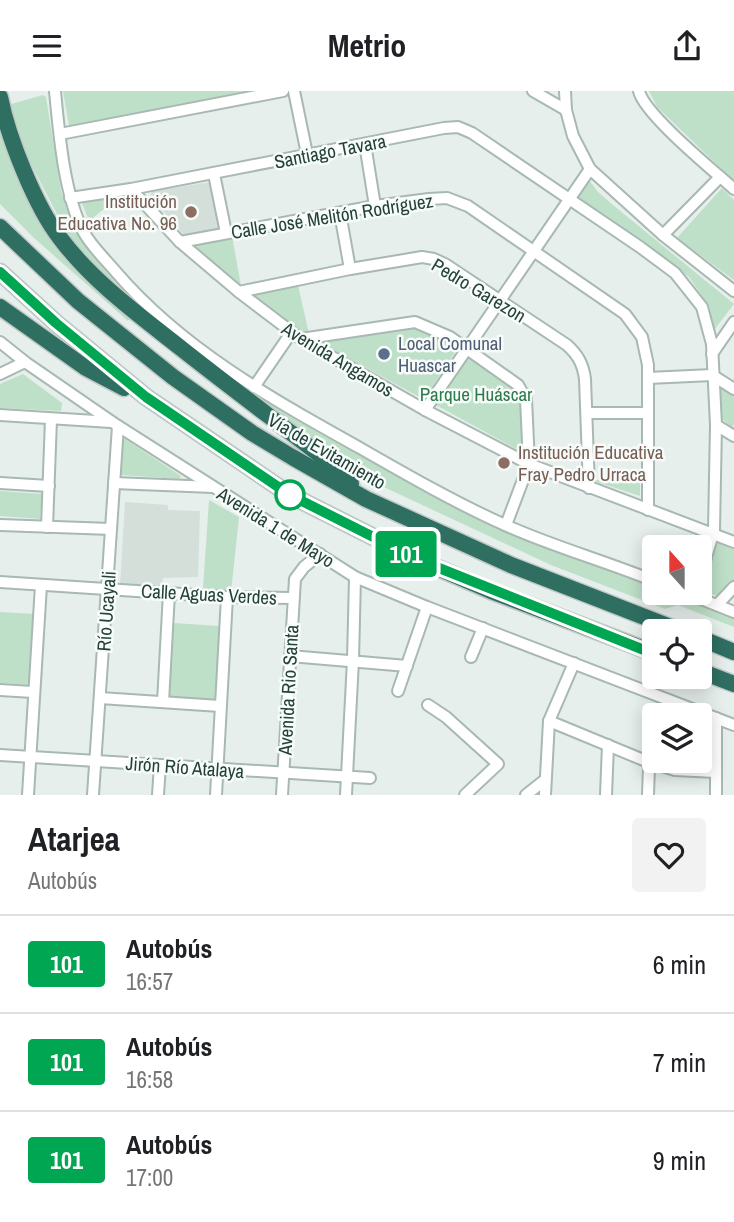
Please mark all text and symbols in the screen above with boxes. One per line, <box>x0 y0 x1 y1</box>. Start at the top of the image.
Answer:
text: Metrio <box>328 24 406 67</box>
icon: menu <box>28 27 66 65</box>
icon: share <box>668 27 706 65</box>
street label: Santiago Tavara <box>272 127 389 175</box>
street label: Calle José Melitón Rodríguez <box>229 187 435 245</box>
place label: Institución Educativa No. 96 <box>57 188 177 236</box>
marker: Institución Educativa No. 96 <box>183 204 199 220</box>
street label: Pedro Garezon <box>427 252 531 328</box>
street label: Avenida Angamos <box>276 315 399 403</box>
place label: Local Comunal Huascar <box>398 330 502 378</box>
marker: Local Comunal Huascar <box>376 346 392 362</box>
park label: Parque Huáscar <box>420 381 533 407</box>
street label: Vía de Evitamiento <box>263 407 391 495</box>
place label: Institución Educativa Fray Pedro Urraca <box>518 439 664 487</box>
marker: Institución Educativa Fray Pedro Urraca <box>496 455 512 471</box>
street label: Avenida 1 de Mayo <box>211 480 340 574</box>
unlabelled marker <box>275 480 305 510</box>
line badge: 101 <box>366 531 446 577</box>
north arrow <box>642 535 712 605</box>
map controls <box>642 535 712 773</box>
text: 101 <box>390 538 422 570</box>
street label: Río Ucayali <box>90 570 122 652</box>
street label: Calle Aguas Verdes <box>140 577 278 611</box>
button: locate <box>642 619 712 689</box>
street label: Avenida Rio Santa <box>272 624 304 757</box>
button: layers <box>642 703 712 773</box>
street label: Jirón Río Atalaya <box>125 750 245 784</box>
text: Atarjea <box>28 817 120 861</box>
button: heart <box>632 818 706 892</box>
text: Autobús <box>28 865 97 896</box>
text: Autobús <box>126 931 212 966</box>
text: 6 min <box>653 947 706 982</box>
text: 101 <box>50 948 83 980</box>
text: 16:57 <box>126 966 173 997</box>
text: Autobús <box>126 1029 212 1064</box>
text: 7 min <box>653 1045 706 1080</box>
text: 101 <box>50 1046 83 1078</box>
text: 16:58 <box>126 1064 173 1095</box>
text: Autobús <box>126 1127 212 1162</box>
text: 9 min <box>653 1143 706 1178</box>
text: 101 <box>50 1144 83 1176</box>
text: 17:00 <box>126 1162 173 1193</box>

